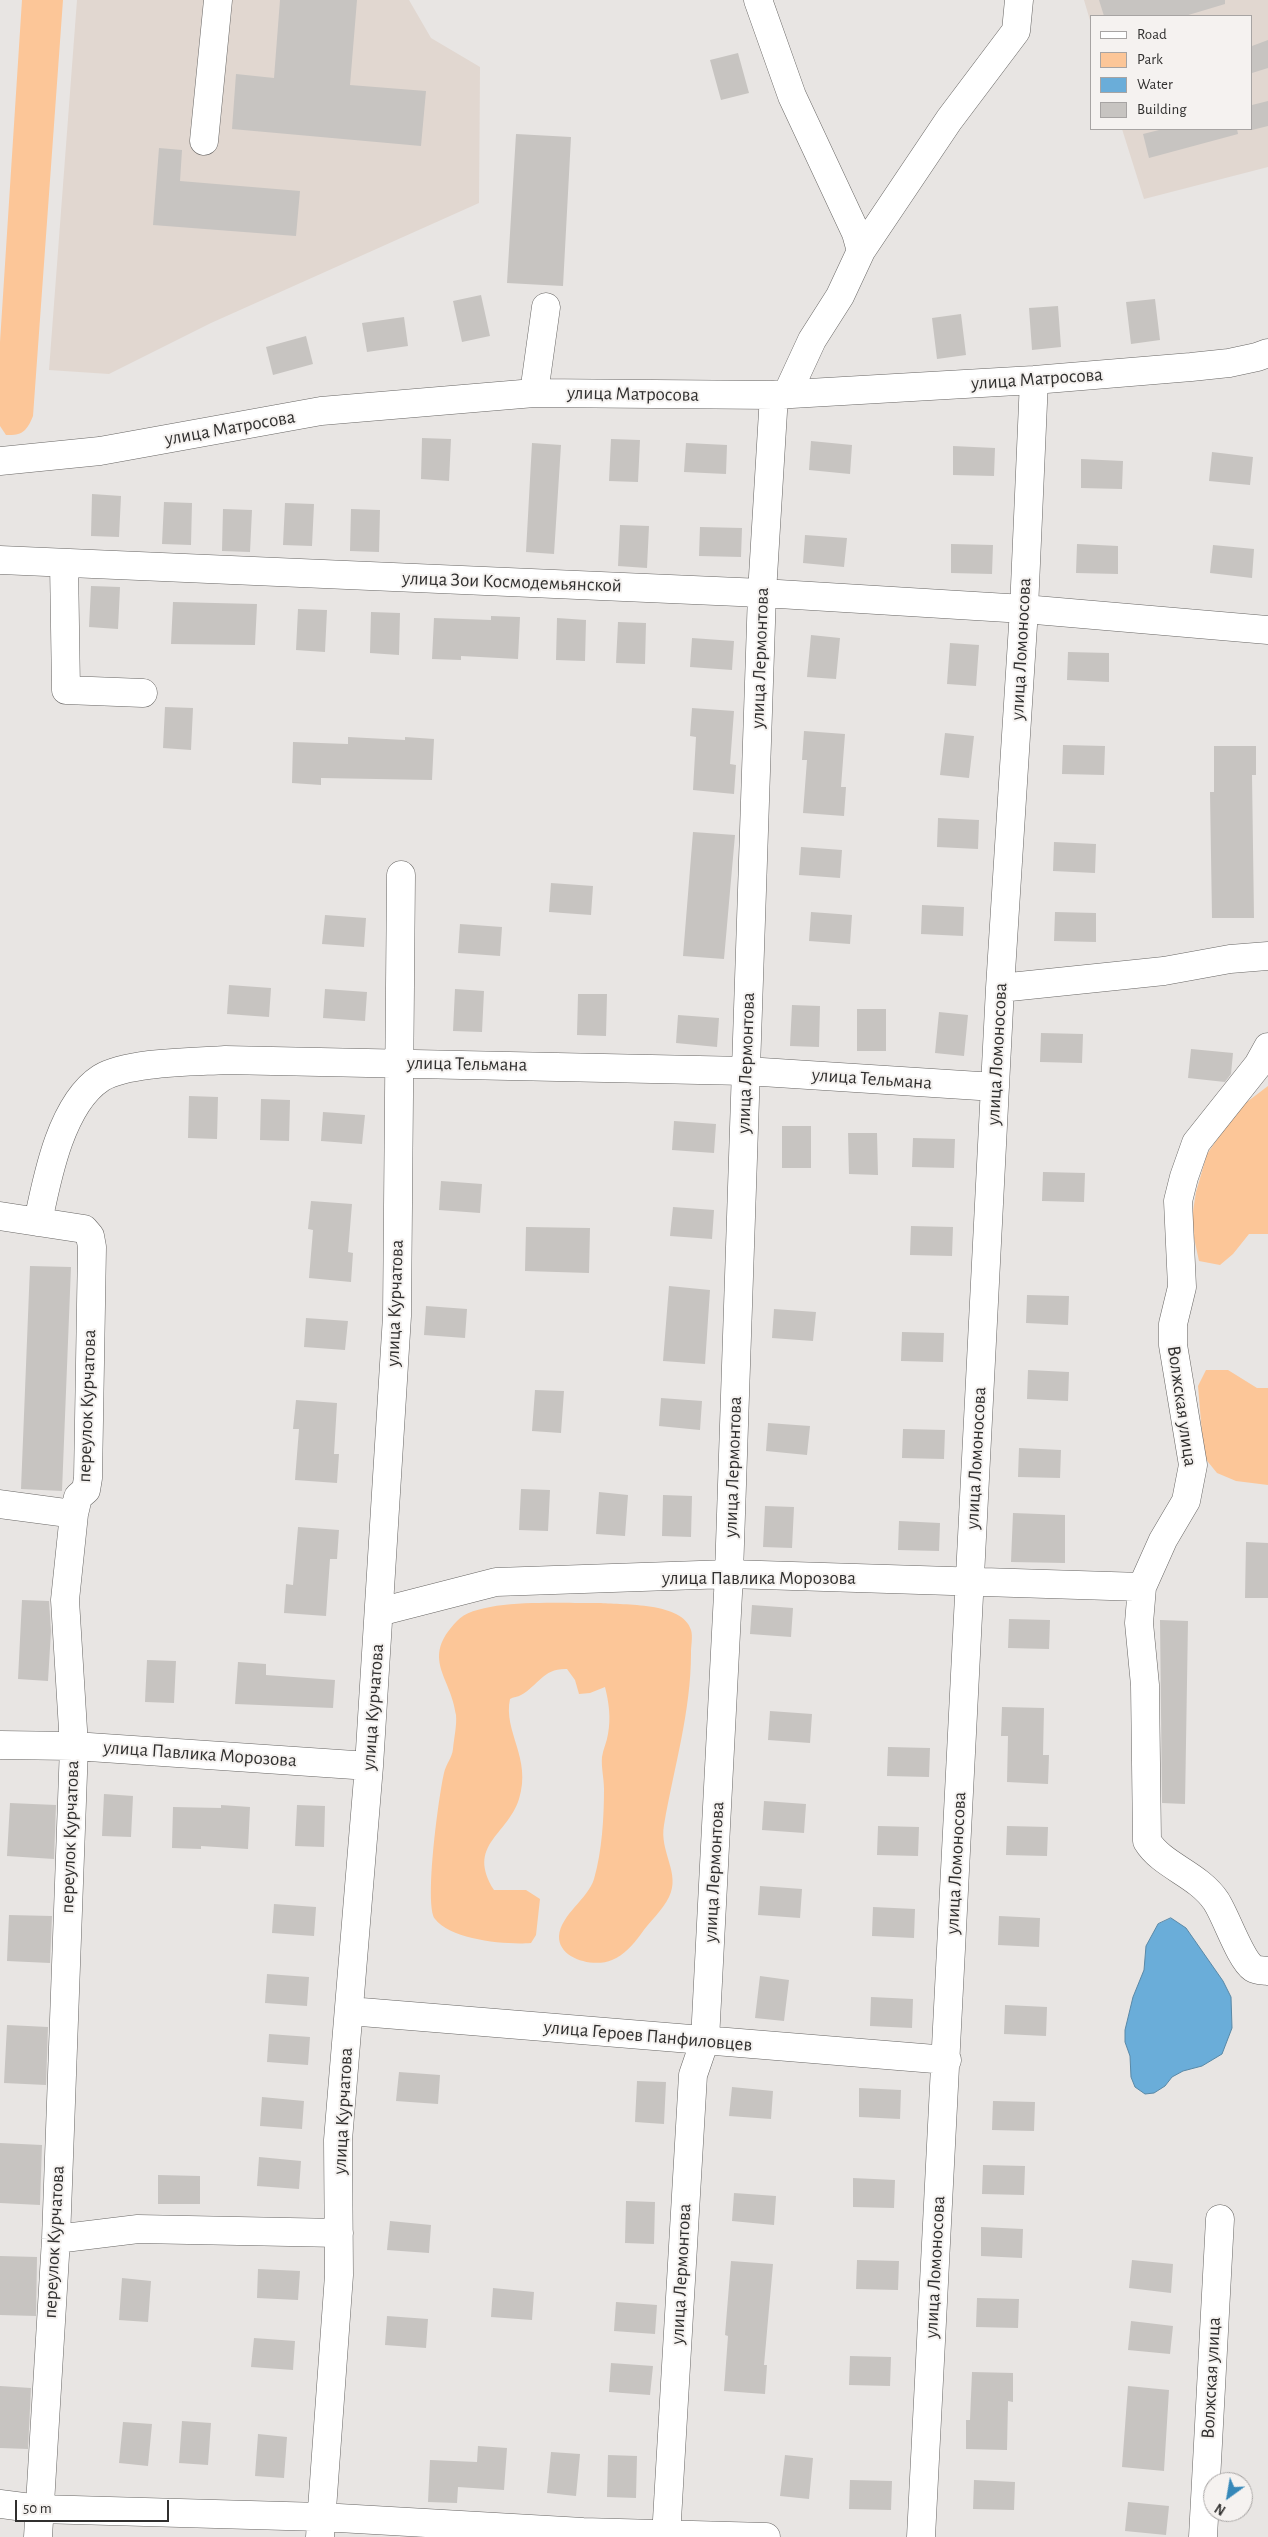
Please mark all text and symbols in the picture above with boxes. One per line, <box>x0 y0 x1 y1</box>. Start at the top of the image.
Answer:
legend <box>1090 15 1253 130</box>
text: Road <box>1137 27 1167 42</box>
text: Park <box>1137 52 1163 67</box>
text: Water <box>1137 77 1173 92</box>
text: Building <box>1137 102 1187 117</box>
street label: улица Матросова <box>970 363 1104 395</box>
street label: улица Матросова <box>567 381 699 407</box>
street label: улица Матросова <box>163 405 297 451</box>
street label: улица Зои Космодемьянской <box>402 567 622 597</box>
street label: улица Ломоносова <box>1006 577 1036 721</box>
street label: улица Лермонтова <box>746 587 774 729</box>
street label: улица Ломоносова <box>982 982 1012 1126</box>
street label: улица Лермонтова <box>732 992 760 1134</box>
street label: улица Тельмана <box>407 1052 527 1076</box>
street label: улица Тельмана <box>811 1063 933 1095</box>
street label: улица Курчатова <box>381 1239 409 1367</box>
street label: переулок Курчатова <box>73 1329 101 1483</box>
street label: Волжская улица <box>1162 1344 1202 1468</box>
street label: улица Ломоносова <box>961 1386 991 1530</box>
street label: улица Лермонтова <box>719 1396 747 1538</box>
street label: улица Павлика Морозова <box>662 1567 856 1589</box>
street label: улица Курчатова <box>357 1643 389 1771</box>
street label: улица Павлика Морозова <box>102 1736 298 1772</box>
street label: переулок Курчатова <box>56 1760 84 1914</box>
street label: улица Ломоносова <box>941 1791 971 1935</box>
street label: улица Лермонтова <box>699 1801 729 1943</box>
street label: улица Героев Панфиловцев <box>543 2016 753 2056</box>
street label: улица Курчатова <box>328 2047 358 2175</box>
street label: переулок Курчатова <box>39 2165 69 2319</box>
street label: улица Ломоносова <box>920 2195 950 2339</box>
street label: улица Лермонтова <box>666 2203 696 2345</box>
street label: Волжская улица <box>1196 2317 1226 2439</box>
north arrow <box>1203 2472 1253 2522</box>
scale bar <box>18 2490 171 2522</box>
text: N <box>1213 2500 1228 2517</box>
text: 50 m <box>23 2501 52 2516</box>

